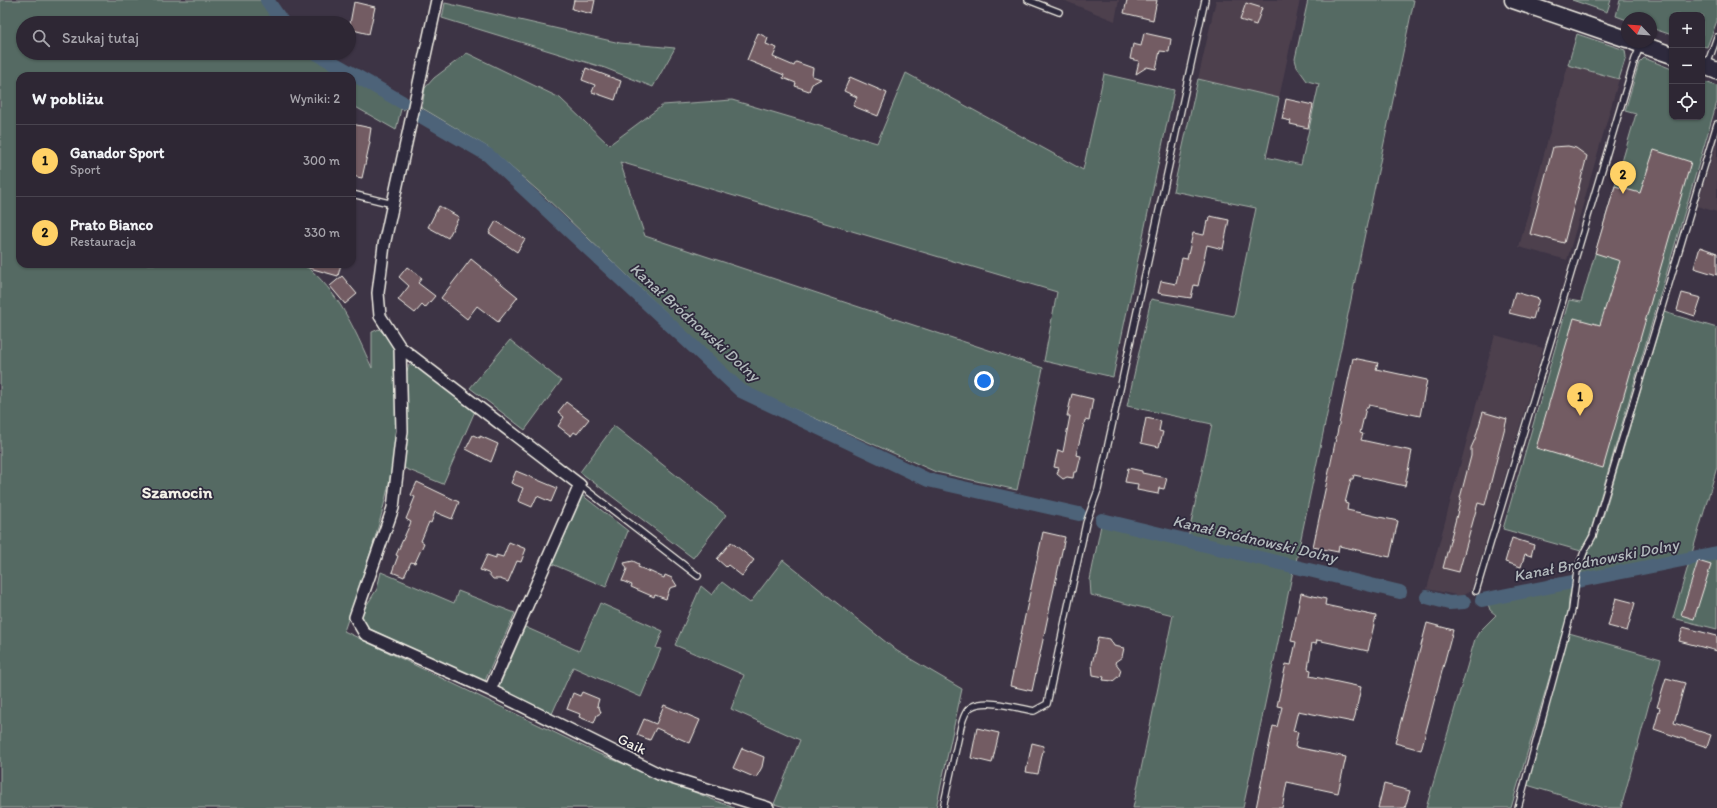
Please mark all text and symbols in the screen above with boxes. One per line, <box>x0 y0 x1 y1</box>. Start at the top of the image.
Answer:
north arrow <box>1621 12 1657 48</box>
map controls <box>1669 12 1705 120</box>
button: + <box>1669 12 1705 48</box>
search box <box>16 16 356 60</box>
icon: search <box>30 27 52 49</box>
text: Szukaj tutaj <box>62 29 139 47</box>
button: − <box>1669 48 1705 84</box>
button: locate <box>1669 84 1705 120</box>
text: W pobliżu <box>32 88 103 108</box>
text: Wyniki: 2 <box>290 91 340 106</box>
text: Ganador Sport <box>70 144 164 162</box>
text: 1 <box>42 153 48 168</box>
text: 300 m <box>303 153 340 168</box>
pin: 2 <box>1610 161 1636 194</box>
text: Sport <box>70 162 101 177</box>
text: Prato Bianco <box>70 216 153 234</box>
text: 2 <box>42 225 48 240</box>
text: 330 m <box>304 225 340 240</box>
text: Restauracja <box>70 234 136 249</box>
water label: Kanał Bródnowski Dolny <box>626 259 765 386</box>
your location <box>974 371 994 391</box>
pin: 1 <box>1567 383 1593 416</box>
district label: Szamocin <box>142 482 213 502</box>
water label: Kanał Bródnowski Dolny <box>1171 511 1340 567</box>
water label: Kanał Bródnowski Dolny <box>1512 534 1682 585</box>
street label: Gaik <box>615 729 650 759</box>

